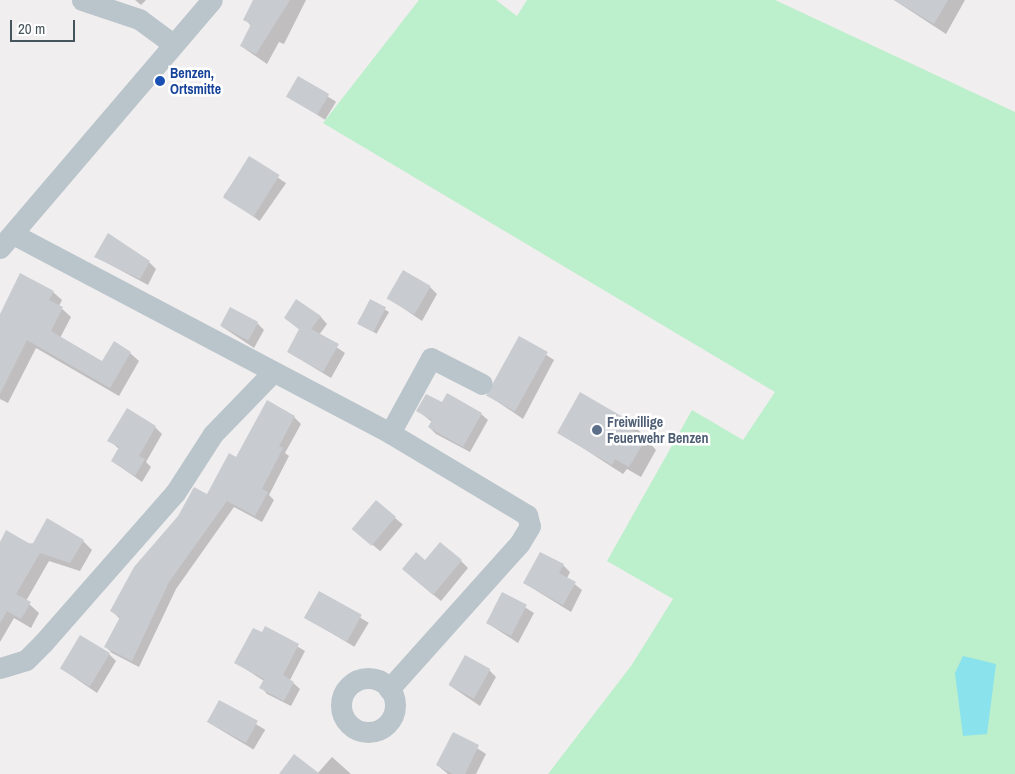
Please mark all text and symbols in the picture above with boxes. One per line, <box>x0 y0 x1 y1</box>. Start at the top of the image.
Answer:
scale bar <box>12 10 78 42</box>
text: 20 m <box>18 18 45 39</box>
place label: Benzen, Ortsmitte <box>170 65 221 98</box>
marker: Benzen, Ortsmitte <box>154 75 166 87</box>
place label: Freiwillige Feuerwehr Benzen <box>607 414 709 447</box>
marker: Freiwillige Feuerwehr Benzen <box>591 424 603 436</box>

